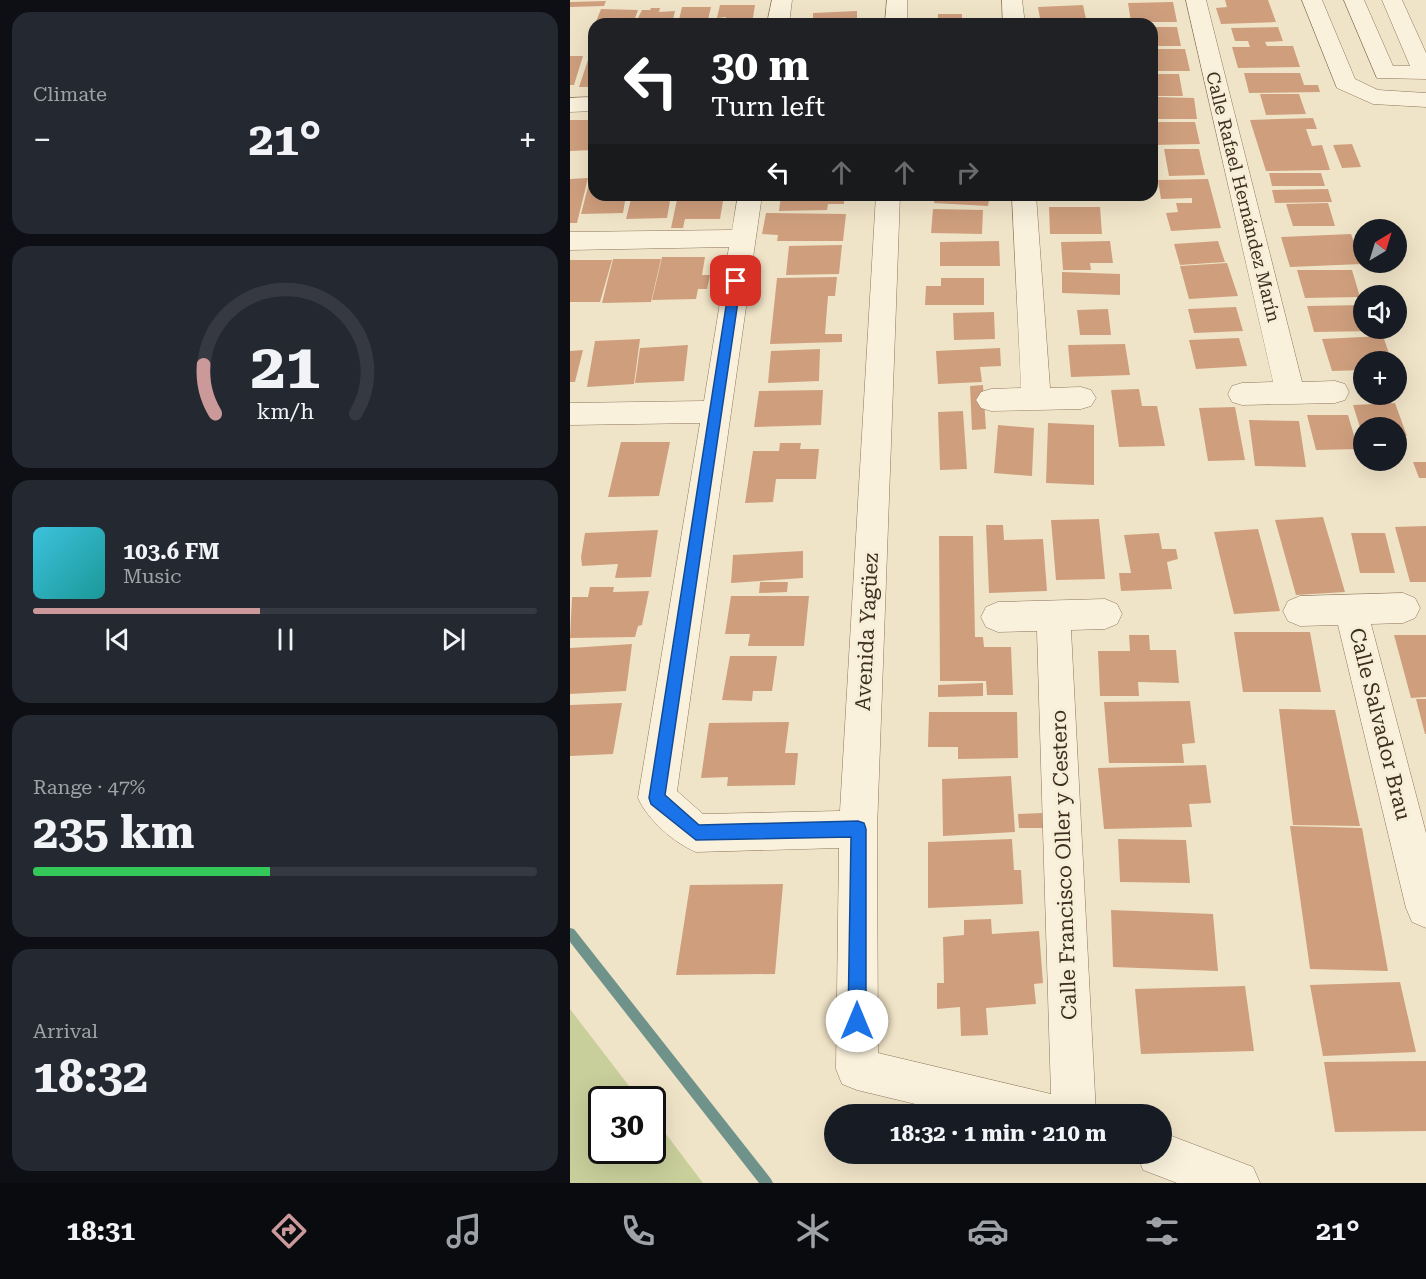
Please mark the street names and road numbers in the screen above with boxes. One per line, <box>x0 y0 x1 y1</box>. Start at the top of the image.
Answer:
street label: Calle Rafael Hernández Marín <box>1202 69 1285 325</box>
street label: Avenida Yagüez <box>851 552 883 712</box>
street label: Calle Salvador Brau <box>1344 625 1416 823</box>
street label: Calle Francisco Oller y Cestero <box>1047 710 1081 1020</box>

